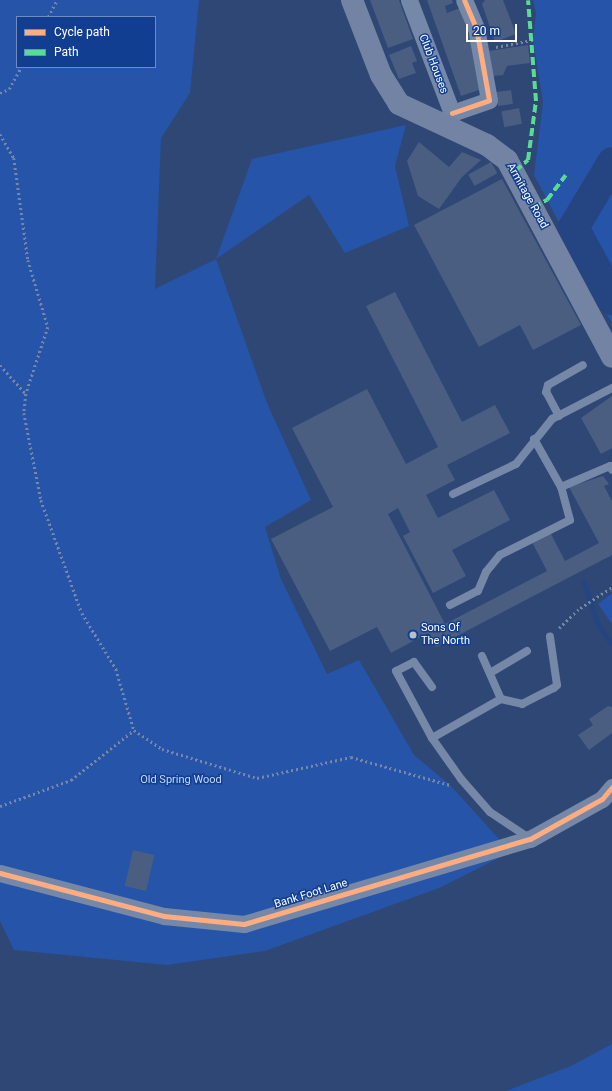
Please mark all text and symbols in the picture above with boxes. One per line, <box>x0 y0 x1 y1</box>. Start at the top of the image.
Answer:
legend <box>16 16 156 68</box>
scale bar <box>468 16 519 42</box>
text: 20 m <box>473 24 500 38</box>
text: Cycle path <box>54 25 110 39</box>
street label: Club Houses <box>416 33 450 95</box>
text: Path <box>54 45 79 59</box>
street label: Armitage Road <box>504 161 550 231</box>
place label: Sons Of The North <box>421 622 470 648</box>
marker: Sons Of The North <box>408 630 418 640</box>
park label: Old Spring Wood <box>140 773 222 787</box>
street label: Bank Foot Lane <box>273 877 349 911</box>

